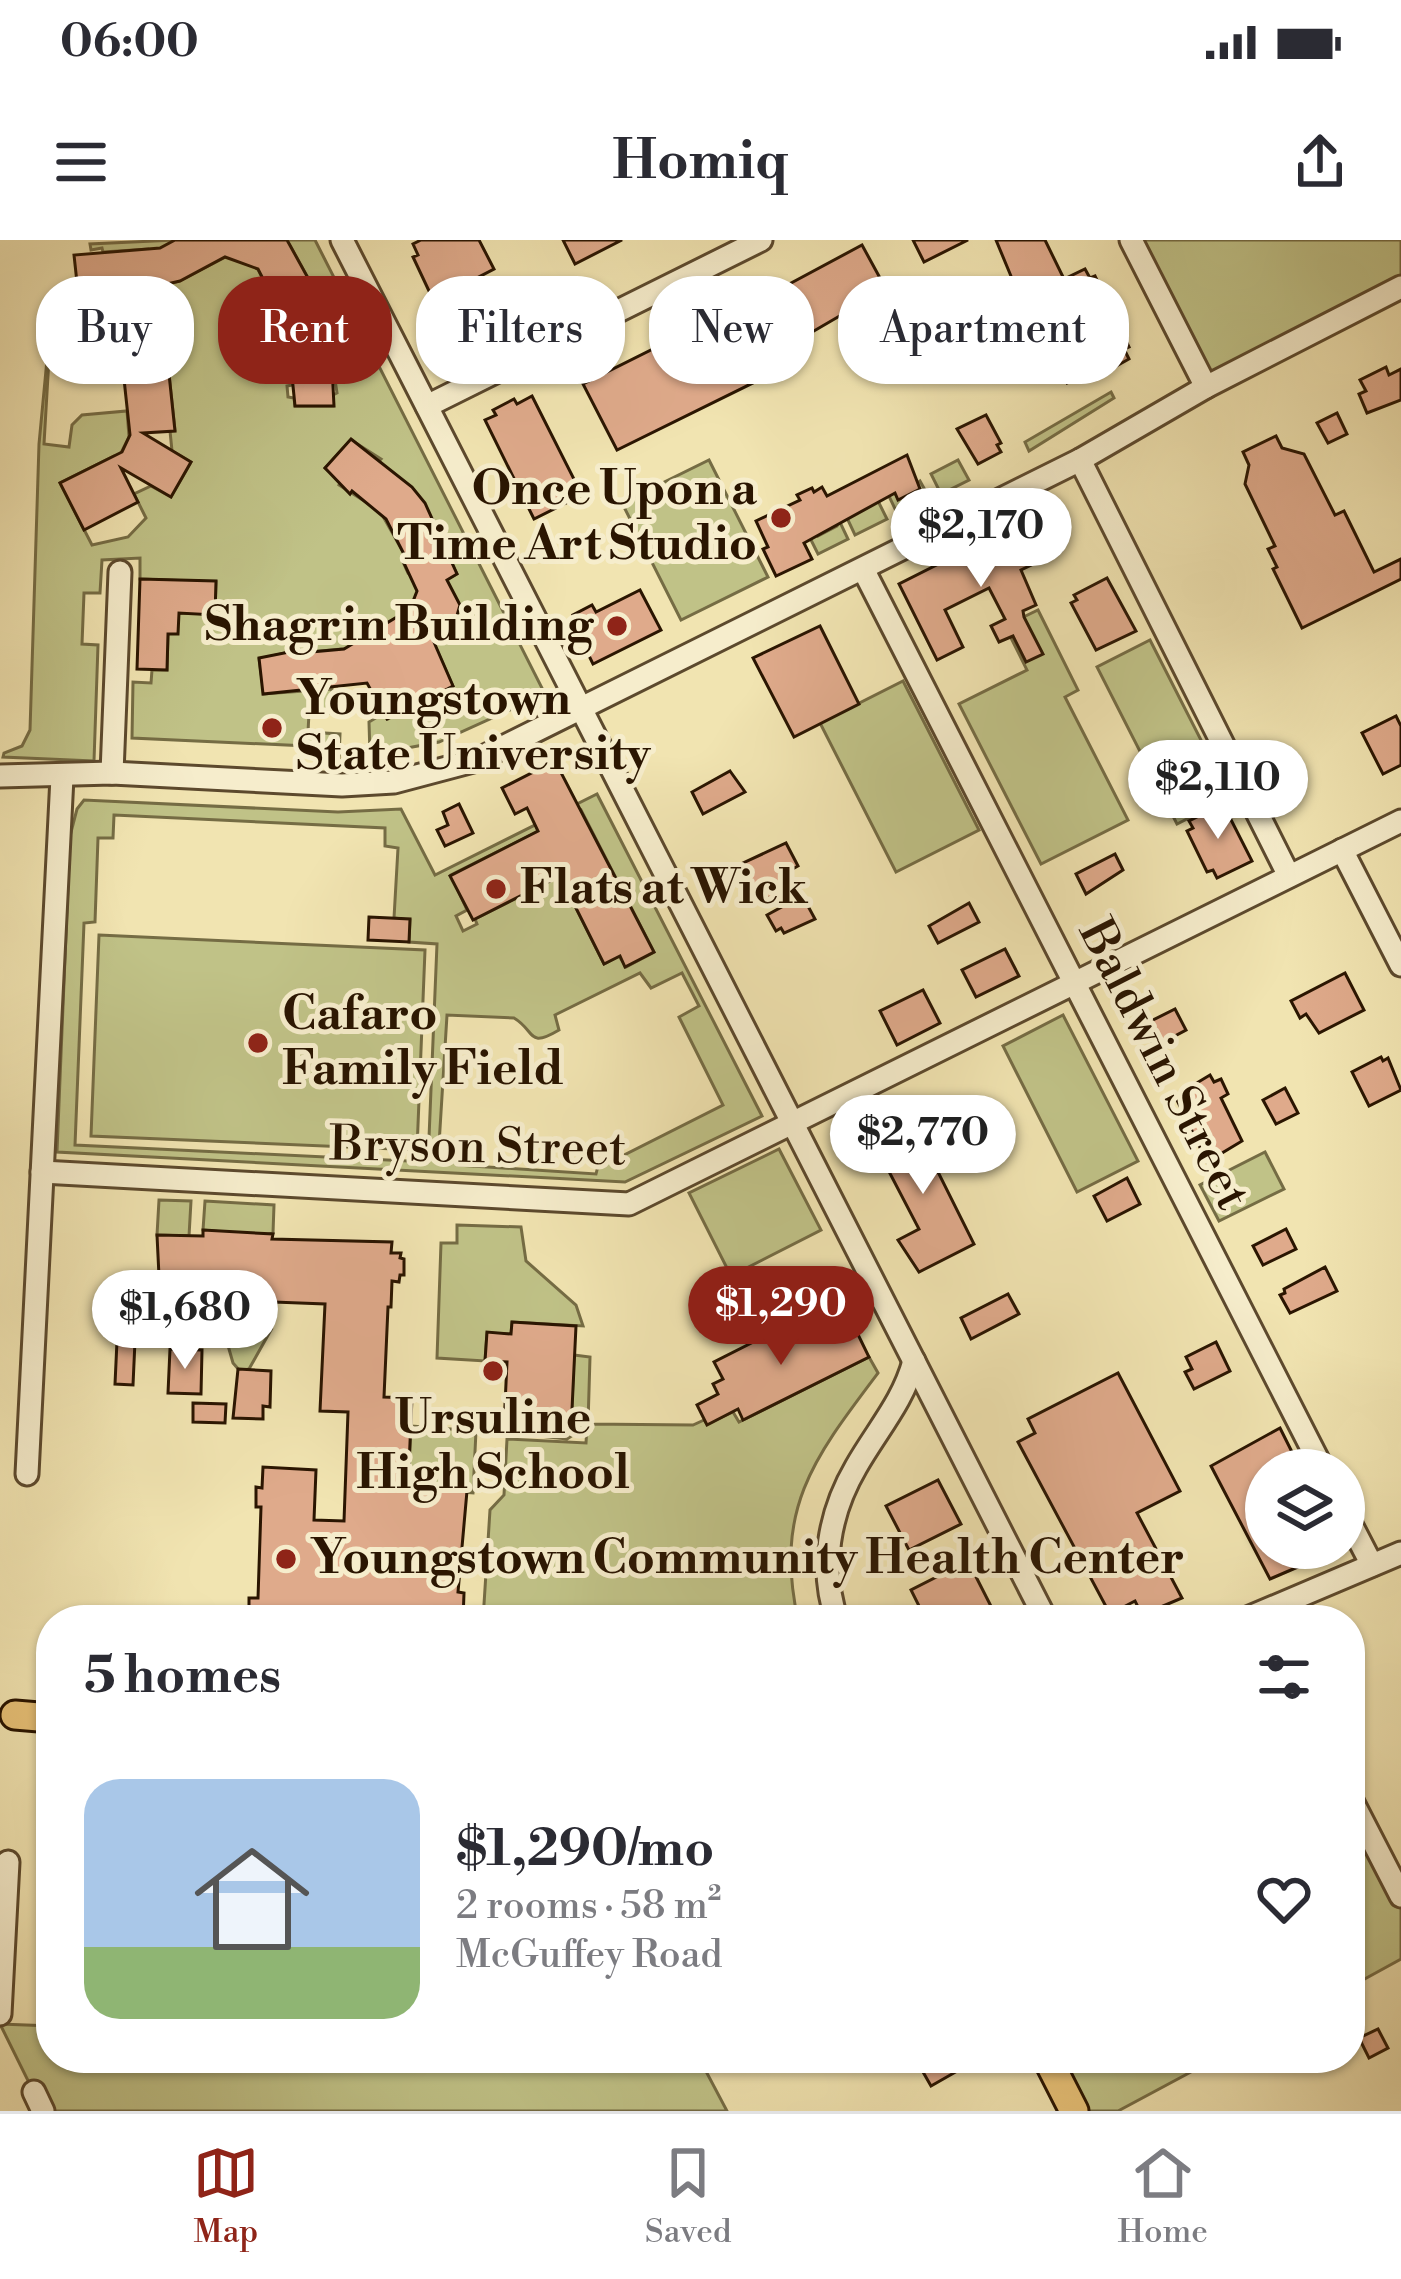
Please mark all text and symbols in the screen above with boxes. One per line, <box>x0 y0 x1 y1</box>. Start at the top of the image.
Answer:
text: 06:00 <box>60 14 199 71</box>
text: Homiq <box>612 128 789 196</box>
icon: menu <box>48 129 114 195</box>
icon: share <box>1287 129 1353 195</box>
chip: Buy <box>36 276 194 384</box>
chip: Rent <box>218 276 392 384</box>
chip: Filters <box>416 276 625 384</box>
chip: New <box>649 276 814 384</box>
chip: Apartment <box>838 276 1129 384</box>
place label: Once Upon a Time Art Studio <box>397 460 758 575</box>
pin: $2,170 <box>883 488 1079 590</box>
text: $2,170 <box>918 502 1044 551</box>
marker: Once Upon a Time Art Studio <box>768 505 794 531</box>
place label: Shagrin Building <box>204 596 595 656</box>
marker: Shagrin Building <box>604 613 630 639</box>
place label: Youngstown State University <box>296 670 652 785</box>
marker: Youngstown State University <box>259 715 285 741</box>
pin: $2,110 <box>1120 740 1316 842</box>
text: $2,110 <box>1155 754 1281 803</box>
place label: Flats at Wick <box>520 859 809 919</box>
marker: Flats at Wick <box>483 876 509 902</box>
street label: Baldwin Street <box>1064 909 1262 1220</box>
place label: Cafaro Family Field <box>282 985 564 1100</box>
marker: Cafaro Family Field <box>245 1030 271 1056</box>
pin: $2,770 <box>825 1095 1021 1197</box>
text: $2,770 <box>857 1109 989 1158</box>
street label: Bryson Street <box>328 1115 627 1181</box>
pin: $1,290 <box>683 1266 879 1368</box>
pin: $1,680 <box>87 1270 283 1372</box>
text: $1,290 <box>715 1280 847 1329</box>
text: $1,680 <box>119 1284 251 1333</box>
marker: Ursuline High School <box>480 1358 506 1384</box>
place label: Ursuline High School <box>356 1389 630 1504</box>
map controls <box>1245 1449 1365 1569</box>
button: layers <box>1245 1449 1365 1569</box>
place label: Youngstown Community Health Center <box>310 1529 1185 1589</box>
marker: Youngstown Community Health Center <box>273 1546 299 1572</box>
icon: filters <box>1251 1644 1317 1710</box>
text: 5 homes <box>84 1645 281 1709</box>
text: $1,290/mo <box>456 1818 714 1882</box>
icon: home <box>180 1827 324 1971</box>
icon: heart <box>1251 1866 1317 1932</box>
text: 2 rooms · 58 m² <box>456 1882 722 1931</box>
text: McGuffey Road <box>456 1931 723 1980</box>
tab: Map <box>193 2140 259 2253</box>
tab: Saved <box>645 2140 732 2253</box>
tab: Home <box>1117 2140 1208 2253</box>

